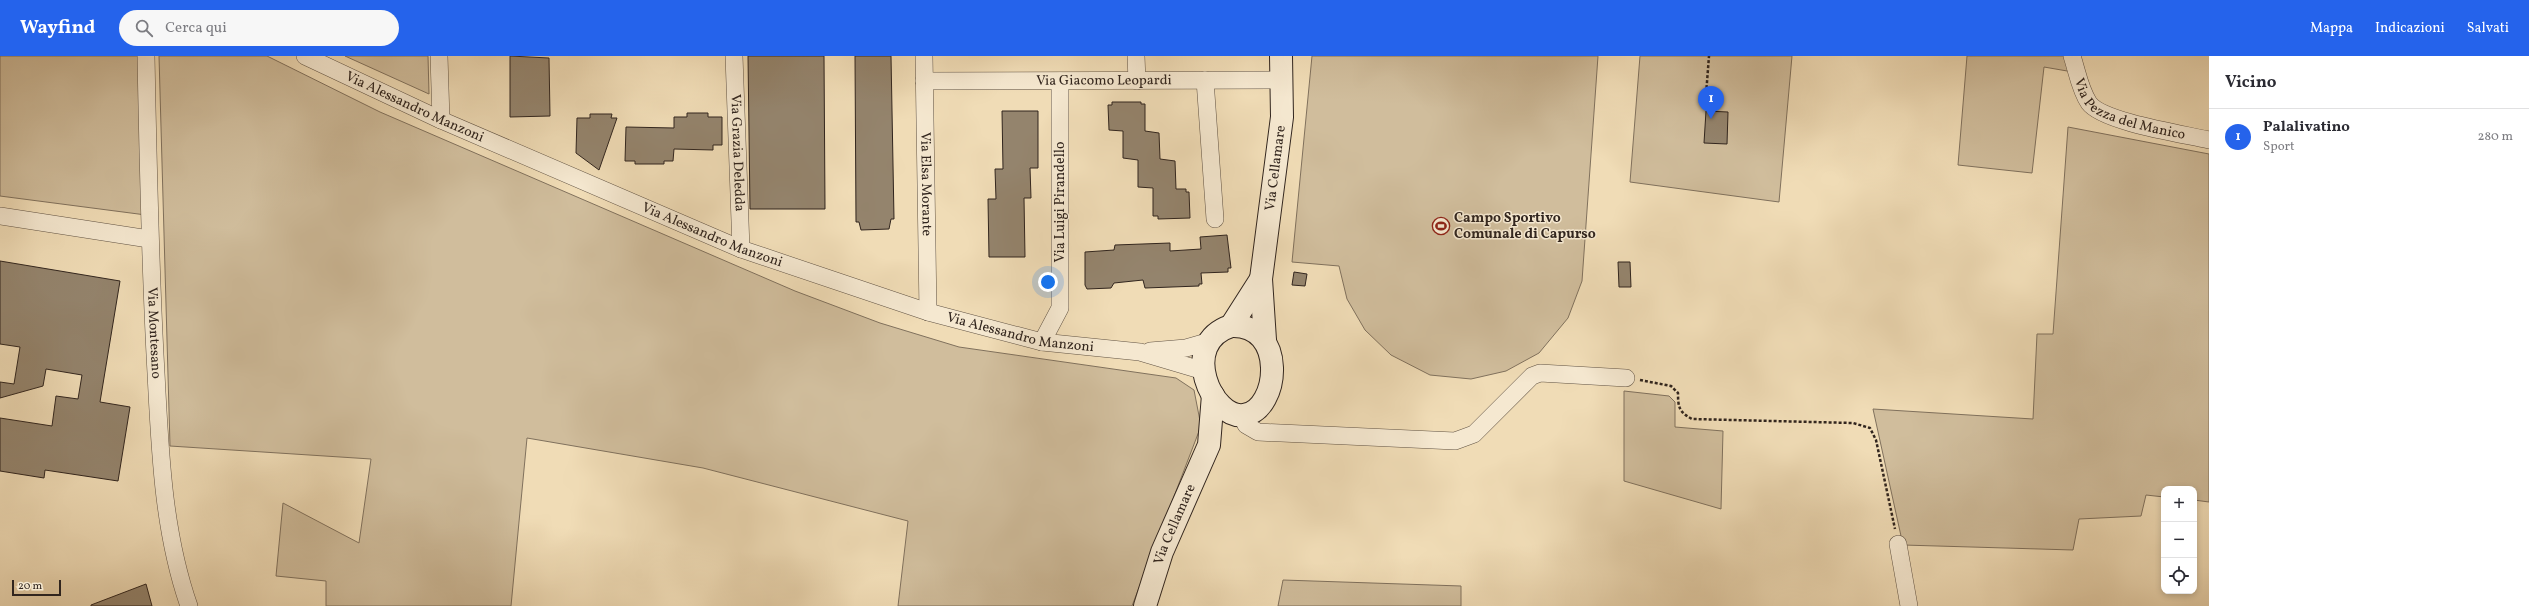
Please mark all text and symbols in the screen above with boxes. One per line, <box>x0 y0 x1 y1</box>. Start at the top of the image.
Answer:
search box <box>119 10 399 46</box>
text: Wayfind <box>20 15 95 41</box>
icon: search <box>133 17 155 39</box>
text: Cerca qui <box>165 18 227 39</box>
text: Mappa <box>2310 19 2353 38</box>
text: Indicazioni <box>2375 19 2445 38</box>
text: Salvati <box>2467 19 2509 38</box>
street label: Via Alessandro Manzoni <box>342 67 487 147</box>
street label: Via Giacomo Leopardi <box>1036 71 1172 90</box>
text: Vicino <box>2225 71 2276 94</box>
street label: Via Pezza del Manico <box>2069 76 2187 144</box>
pin: 1 <box>1698 86 1724 119</box>
street label: Via Grazia Deledda <box>726 94 749 212</box>
text: Palalivatino <box>2263 117 2350 138</box>
street label: Via Cellamare <box>1260 124 1290 212</box>
text: 1 <box>2235 128 2241 146</box>
text: 280 m <box>2477 128 2513 146</box>
street label: Via Elsa Morante <box>916 132 936 237</box>
text: Sport <box>2263 138 2295 156</box>
street label: Via Luigi Pirandello <box>1051 142 1070 262</box>
street label: Via Alessandro Manzoni <box>639 198 785 272</box>
place label: Campo Sportivo Comunale di Capurso <box>1454 209 1596 244</box>
sports icon: Campo Sportivo Comunale di Capurso <box>1431 216 1451 236</box>
your location <box>1038 272 1058 292</box>
street label: Via Montesano <box>142 287 166 379</box>
street label: Via Alessandro Manzoni <box>945 308 1095 357</box>
street label: Via Cellamare <box>1149 481 1200 567</box>
map controls <box>2161 486 2197 594</box>
button: + <box>2161 486 2197 522</box>
button: − <box>2161 522 2197 558</box>
button: locate <box>2161 558 2197 594</box>
scale bar <box>12 578 61 597</box>
text: 20 m <box>18 579 42 594</box>

